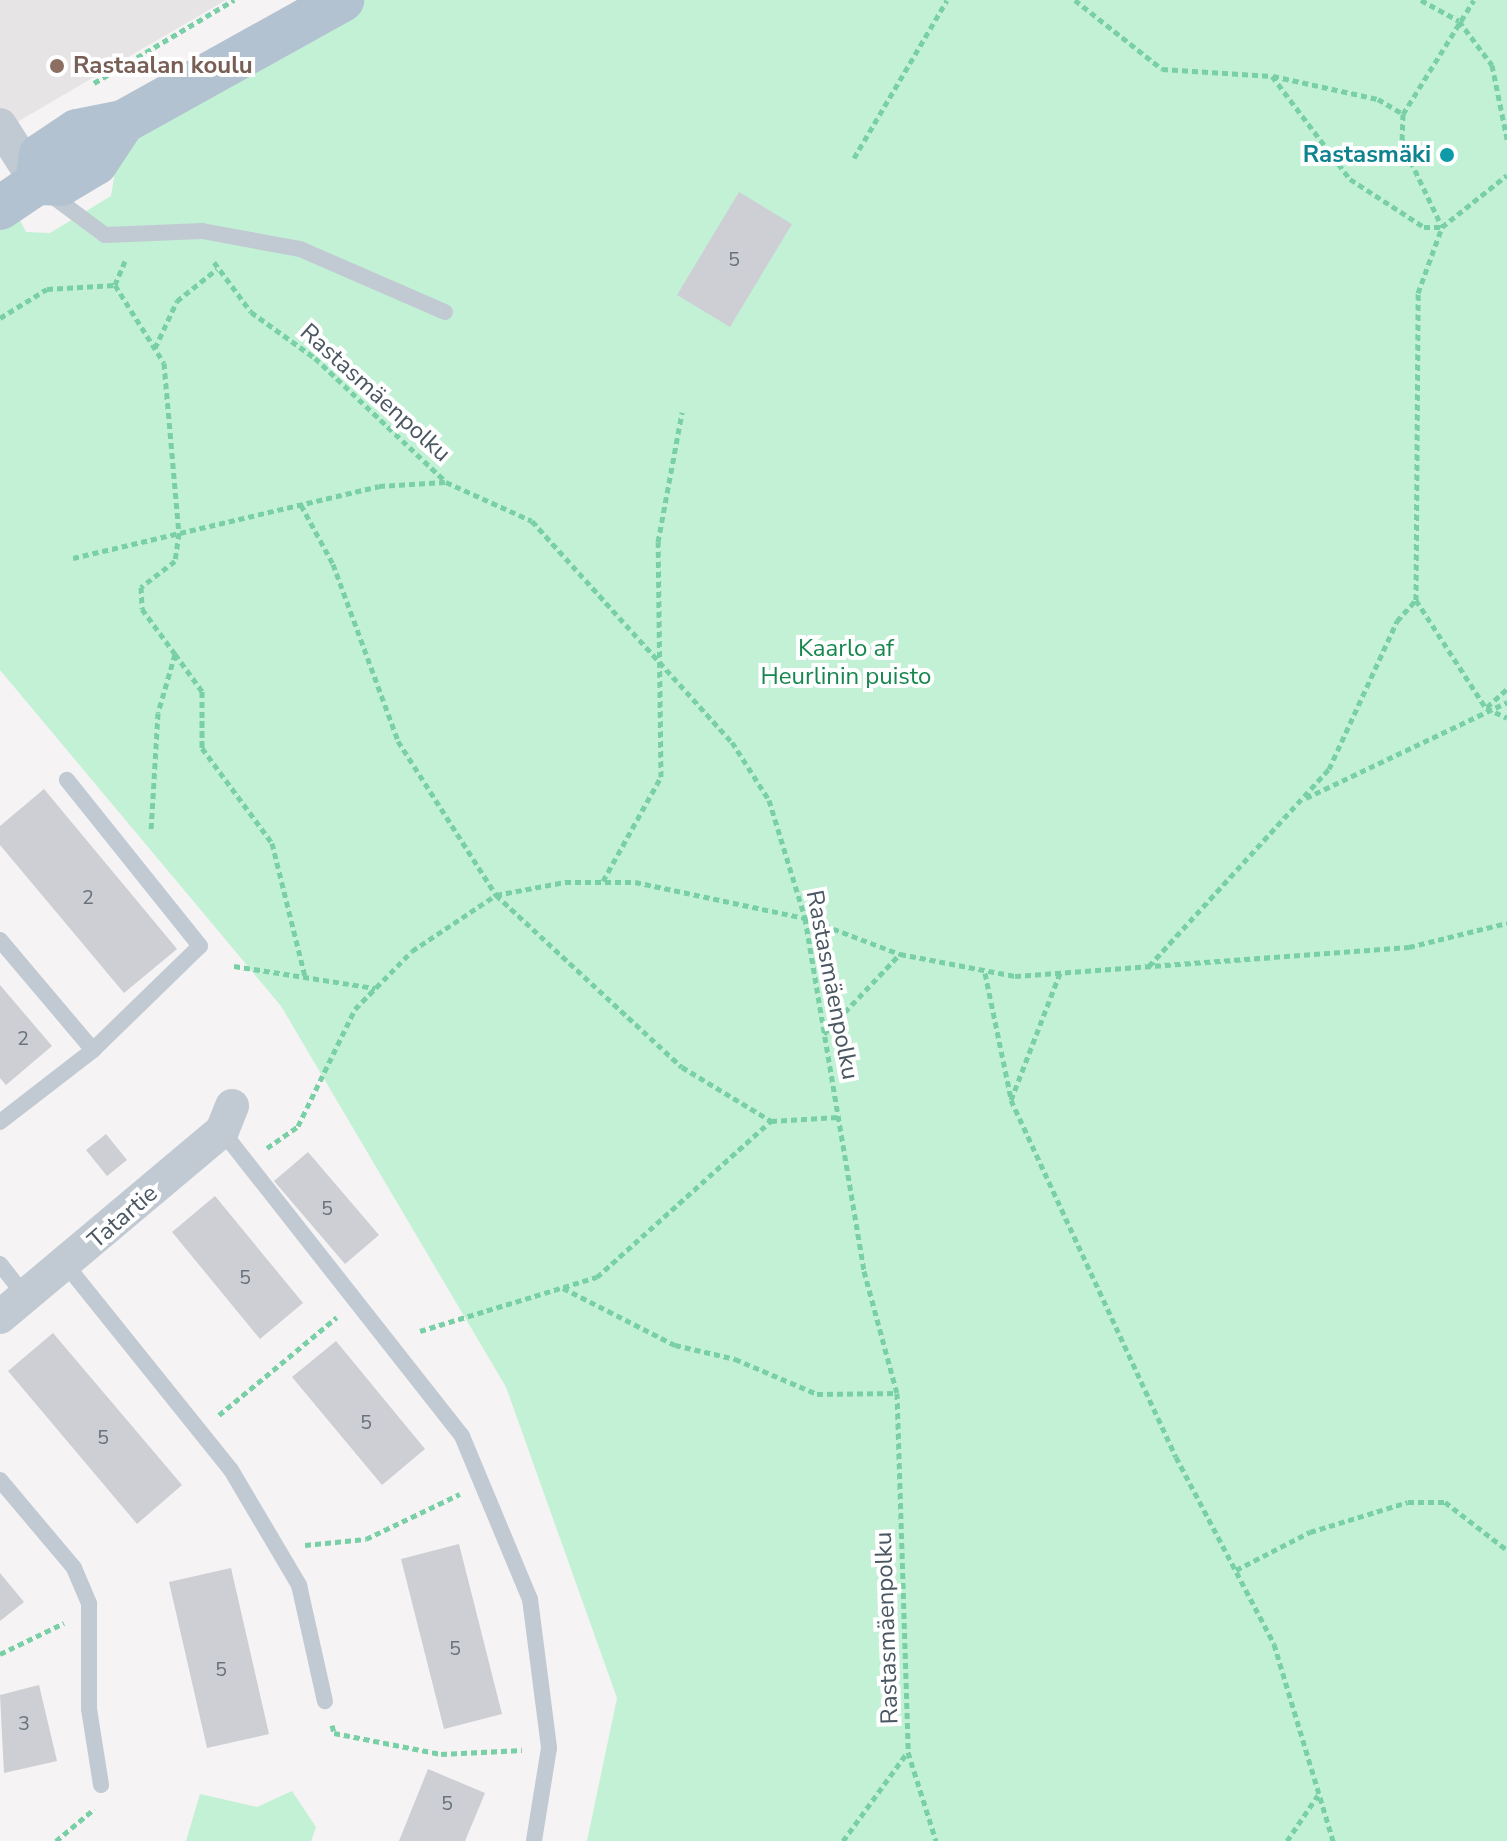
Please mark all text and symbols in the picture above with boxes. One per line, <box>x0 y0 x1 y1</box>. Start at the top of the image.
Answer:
place label: Rastaalan koulu <box>73 52 253 80</box>
marker: Rastaalan koulu <box>48 57 66 75</box>
place label: Rastasmäki <box>1303 141 1431 169</box>
marker: Rastasmäki <box>1438 146 1456 164</box>
house number: 5 <box>728 247 740 271</box>
street label: Rastasmäenpolku <box>294 318 456 468</box>
park label: Kaarlo af Heurlinin puisto <box>761 635 931 691</box>
house number: 2 <box>82 885 94 909</box>
street label: Rastasmäenpolku <box>800 888 864 1082</box>
house number: 2 <box>17 1026 29 1050</box>
street label: Tatartie <box>82 1179 164 1255</box>
house number: 5 <box>321 1196 333 1220</box>
house number: 5 <box>239 1265 251 1289</box>
house number: 5 <box>360 1410 372 1434</box>
house number: 5 <box>97 1425 109 1449</box>
street label: Rastasmäenpolku <box>869 1531 905 1725</box>
house number: 5 <box>449 1636 461 1660</box>
house number: 5 <box>215 1657 227 1681</box>
house number: 3 <box>18 1711 30 1735</box>
house number: 5 <box>441 1791 453 1815</box>

